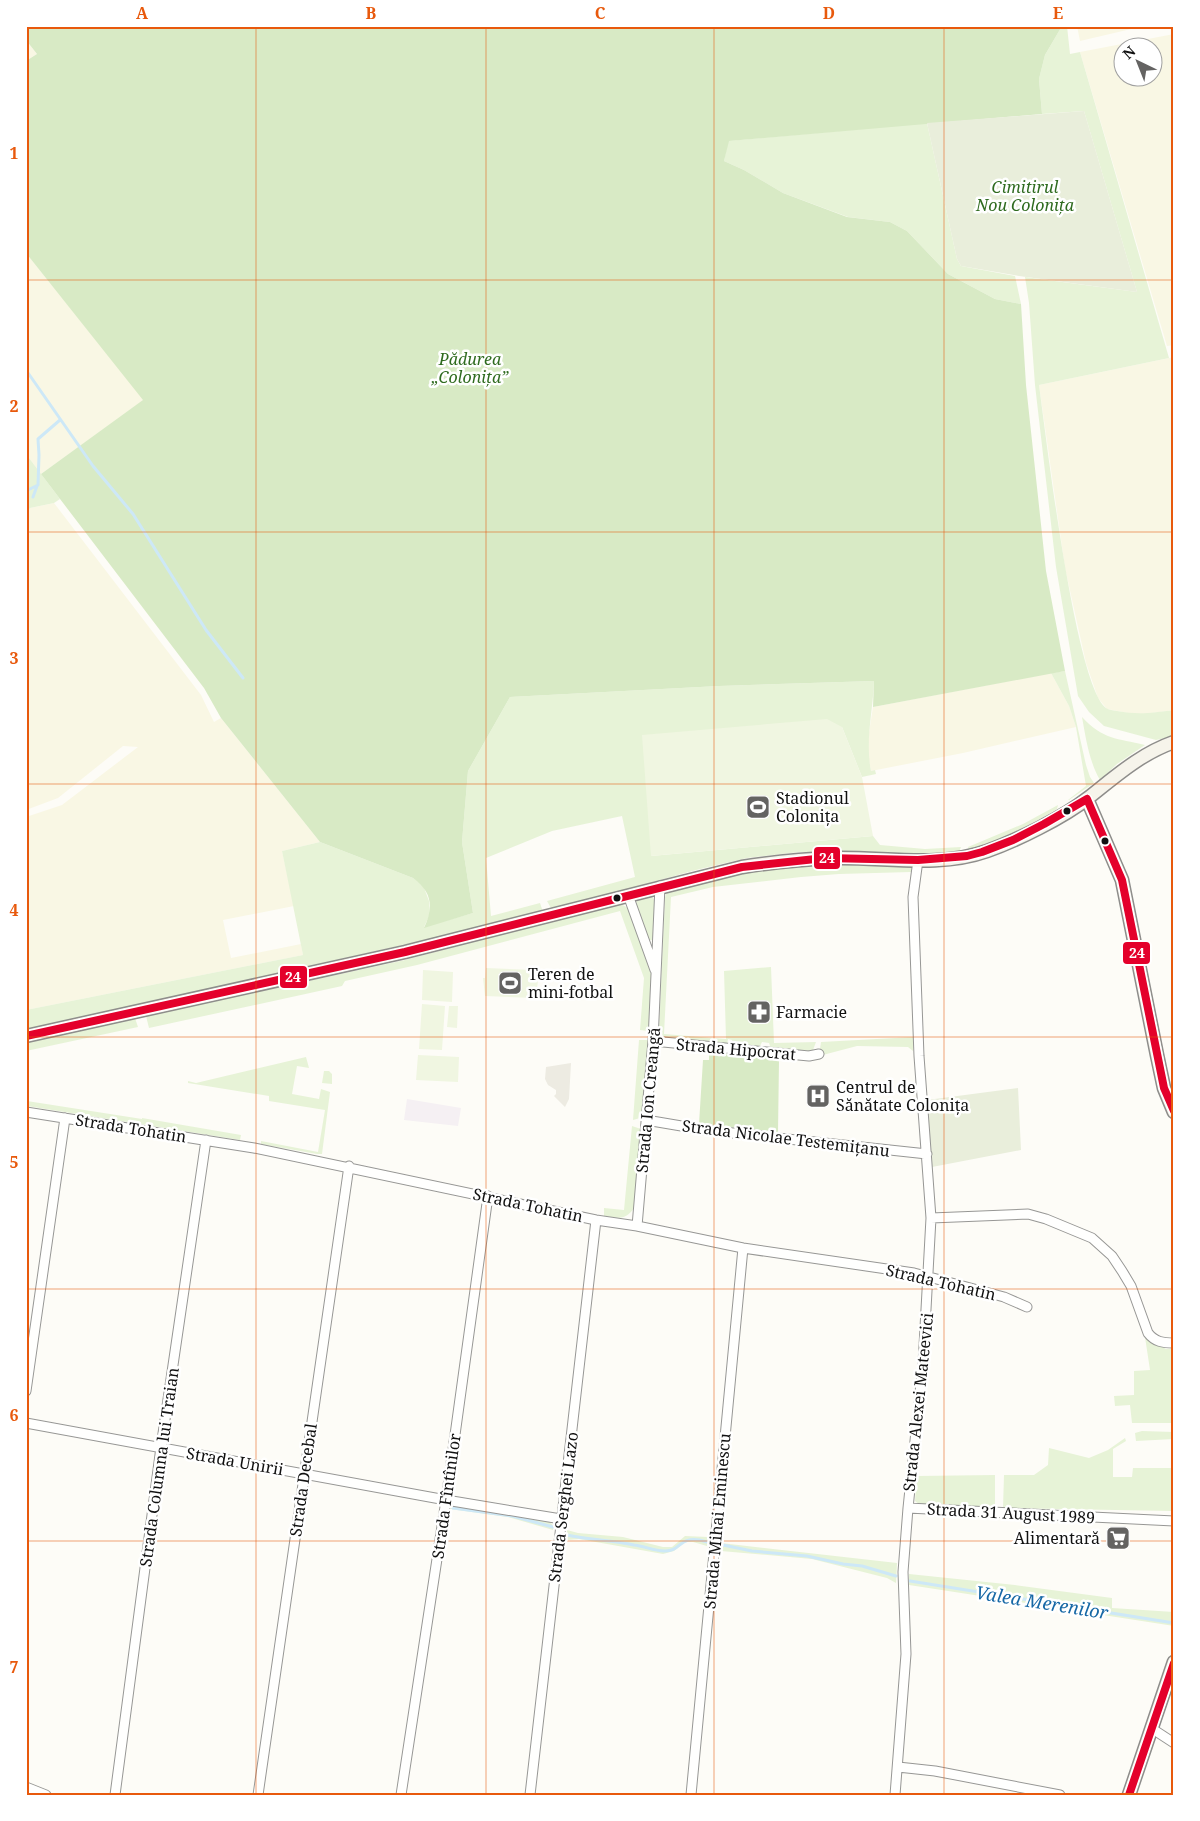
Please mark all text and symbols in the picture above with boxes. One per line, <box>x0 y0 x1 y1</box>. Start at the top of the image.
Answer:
text: A <box>136 2 149 24</box>
text: B <box>366 2 377 24</box>
text: C <box>595 2 606 24</box>
text: D <box>823 2 835 24</box>
text: E <box>1053 2 1063 24</box>
north arrow <box>1112 38 1162 88</box>
text: N <box>1118 41 1139 63</box>
text: 1 <box>9 142 19 164</box>
park label: Cimitirul Nou Colonița <box>975 176 1075 216</box>
park label: Pădurea „Colonița” <box>431 348 509 388</box>
text: 2 <box>9 395 19 417</box>
text: 3 <box>9 647 19 669</box>
place label: Stadionul Colonița <box>776 787 849 827</box>
sports icon: Stadionul Colonița <box>745 794 771 820</box>
unlabelled marker <box>1062 806 1072 816</box>
unlabelled marker <box>1100 836 1110 846</box>
line badge: 24 <box>813 846 841 870</box>
text: 24 <box>819 848 835 867</box>
unlabelled marker <box>612 893 622 903</box>
text: 4 <box>9 899 19 921</box>
line badge: 24 <box>1122 941 1151 965</box>
text: 24 <box>1129 943 1145 962</box>
place label: Teren de mini-fotbal <box>528 963 613 1003</box>
line badge: 24 <box>279 965 308 989</box>
text: 24 <box>285 967 301 986</box>
sports icon: Teren de mini-fotbal <box>497 970 523 996</box>
pharmacy icon: Farmacie <box>746 999 772 1025</box>
place label: Farmacie <box>776 1001 847 1023</box>
street label: Strada Ion Creangă <box>631 1026 665 1174</box>
street label: Strada Hipocrat <box>675 1033 797 1065</box>
place label: Centrul de Sănătate Colonița <box>836 1076 969 1116</box>
hospital icon: Centrul de Sănătate Colonița <box>805 1083 831 1109</box>
street label: Strada Tohatin <box>74 1108 188 1148</box>
street label: Strada Nicolae Testemițanu <box>681 1114 891 1162</box>
text: 5 <box>9 1151 19 1173</box>
street label: Strada Tohatin <box>471 1183 585 1227</box>
street label: Strada Tohatin <box>884 1259 998 1305</box>
street label: Strada Alexei Mateevici <box>898 1312 938 1492</box>
street label: Strada Columna lui Traian <box>134 1366 184 1568</box>
text: 6 <box>9 1404 19 1426</box>
street label: Strada Decebal <box>284 1422 322 1538</box>
street label: Strada Fîntînilor <box>426 1431 466 1560</box>
street label: Strada Serghei Lazo <box>543 1431 583 1583</box>
street label: Strada Mihai Eminescu <box>698 1432 736 1610</box>
street label: Strada Unirii <box>185 1442 285 1480</box>
street label: Strada 31 August 1989 <box>926 1498 1096 1528</box>
supermarket icon: Alimentară <box>1105 1525 1131 1551</box>
place label: Alimentară <box>1014 1527 1100 1549</box>
water label: Valea Merenilor <box>974 1580 1111 1624</box>
text: 7 <box>9 1656 19 1678</box>

